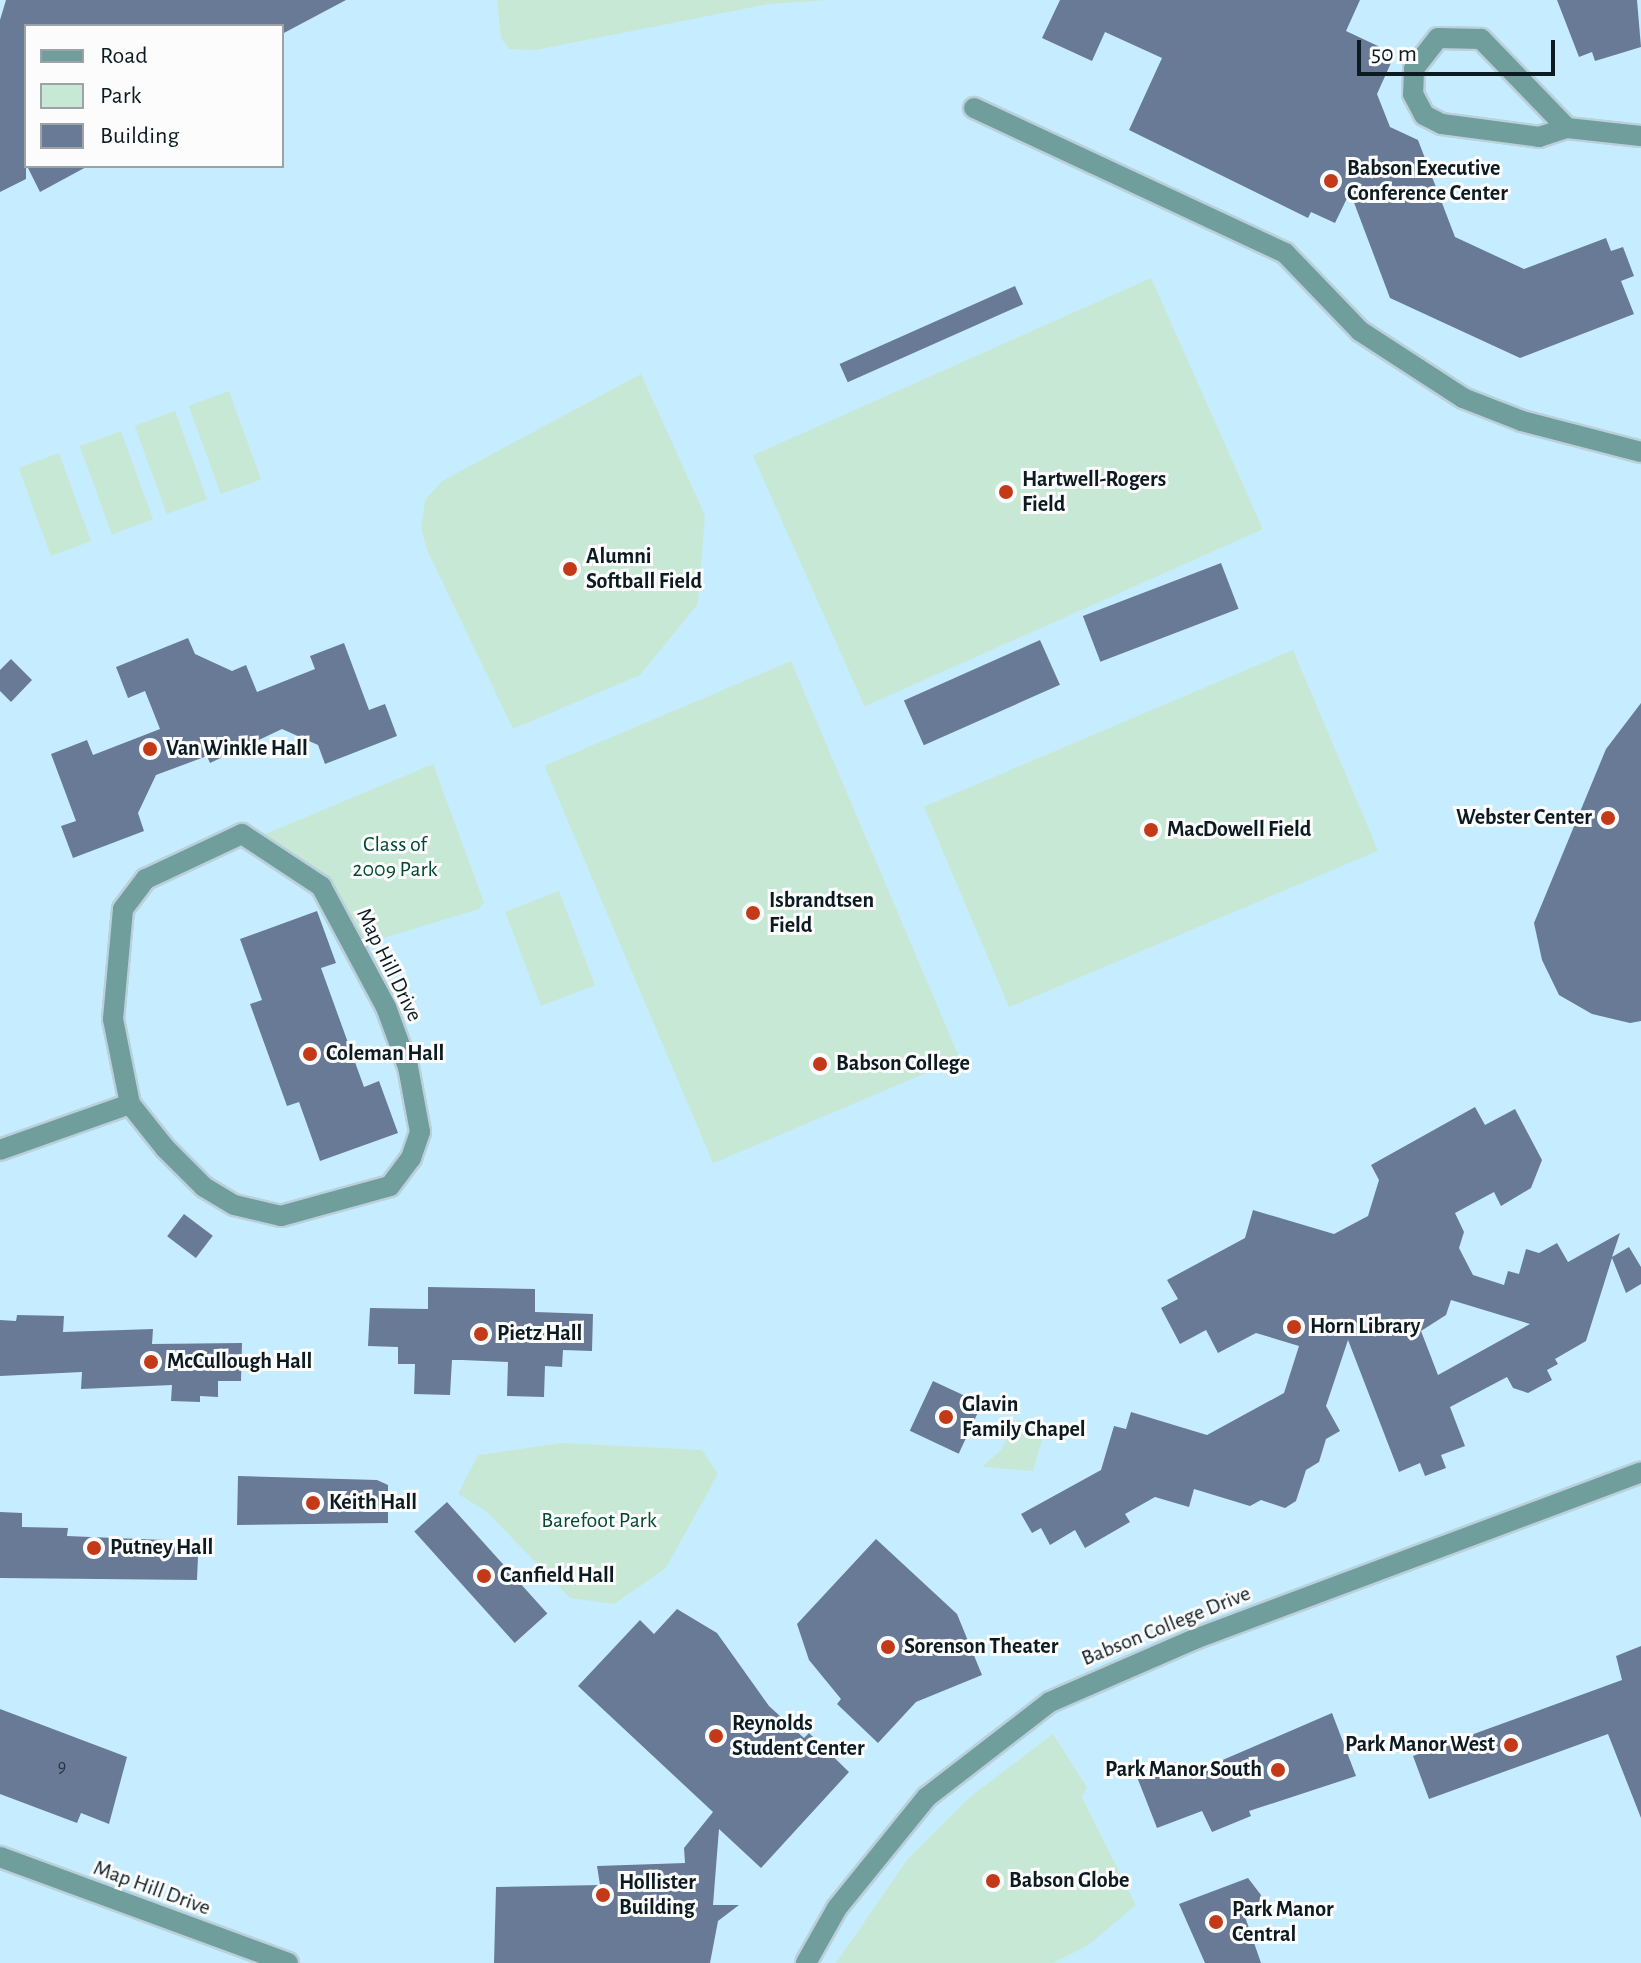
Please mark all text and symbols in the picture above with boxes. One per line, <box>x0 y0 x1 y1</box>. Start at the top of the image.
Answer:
legend <box>24 24 284 168</box>
scale bar <box>1361 24 1559 74</box>
text: 50 m <box>1371 42 1417 66</box>
text: Road <box>100 44 148 68</box>
text: Park <box>100 84 141 108</box>
text: Building <box>100 124 179 148</box>
place label: Babson Executive Conference Center <box>1347 155 1508 206</box>
marker: Babson Executive Conference Center <box>1322 172 1340 190</box>
place label: Hartwell-Rogers Field <box>1022 466 1166 518</box>
marker: Hartwell-Rogers Field <box>997 483 1015 501</box>
place label: Alumni Softball Field <box>586 543 702 594</box>
marker: Alumni Softball Field <box>561 560 579 578</box>
place label: Van Winkle Hall <box>166 736 308 762</box>
marker: Van Winkle Hall <box>141 740 159 758</box>
place label: Webster Center <box>1456 805 1592 831</box>
marker: Webster Center <box>1599 809 1617 827</box>
place label: MacDowell Field <box>1167 817 1311 843</box>
marker: MacDowell Field <box>1142 821 1160 839</box>
park label: Class of 2009 Park <box>352 831 438 882</box>
place label: Isbrandtsen Field <box>769 887 874 938</box>
street label: Map Hill Drive <box>350 904 428 1026</box>
marker: Isbrandtsen Field <box>744 904 762 922</box>
place label: Coleman Hall <box>326 1041 444 1067</box>
marker: Coleman Hall <box>301 1045 319 1063</box>
place label: Babson College <box>836 1051 970 1077</box>
marker: Babson College <box>811 1055 829 1073</box>
place label: Horn Library <box>1310 1314 1420 1340</box>
marker: Horn Library <box>1285 1318 1303 1336</box>
place label: Pietz Hall <box>497 1321 582 1347</box>
marker: Pietz Hall <box>472 1325 490 1343</box>
place label: McCullough Hall <box>167 1349 312 1375</box>
marker: McCullough Hall <box>142 1353 160 1371</box>
place label: Glavin Family Chapel <box>962 1391 1086 1442</box>
marker: Glavin Family Chapel <box>937 1408 955 1426</box>
place label: Keith Hall <box>329 1490 417 1516</box>
marker: Keith Hall <box>304 1494 322 1512</box>
park label: Barefoot Park <box>541 1508 657 1534</box>
place label: Putney Hall <box>110 1535 213 1561</box>
marker: Putney Hall <box>85 1539 103 1557</box>
place label: Canfield Hall <box>500 1563 615 1589</box>
marker: Canfield Hall <box>475 1567 493 1585</box>
street label: Babson College Drive <box>1078 1580 1254 1672</box>
place label: Sorenson Theater <box>904 1634 1058 1660</box>
marker: Sorenson Theater <box>879 1638 897 1656</box>
place label: Reynolds Student Center <box>732 1710 865 1762</box>
marker: Reynolds Student Center <box>707 1727 725 1745</box>
place label: Park Manor West <box>1345 1732 1495 1758</box>
marker: Park Manor West <box>1502 1736 1520 1754</box>
house number: 9 <box>58 1756 66 1778</box>
place label: Park Manor South <box>1105 1757 1262 1783</box>
marker: Park Manor South <box>1269 1761 1287 1779</box>
street label: Map Hill Drive <box>90 1855 214 1921</box>
place label: Babson Globe <box>1009 1868 1129 1894</box>
place label: Hollister Building <box>619 1869 696 1920</box>
marker: Babson Globe <box>984 1872 1002 1890</box>
marker: Hollister Building <box>594 1886 612 1904</box>
place label: Park Manor Central <box>1232 1896 1334 1948</box>
marker: Park Manor Central <box>1207 1913 1225 1931</box>

